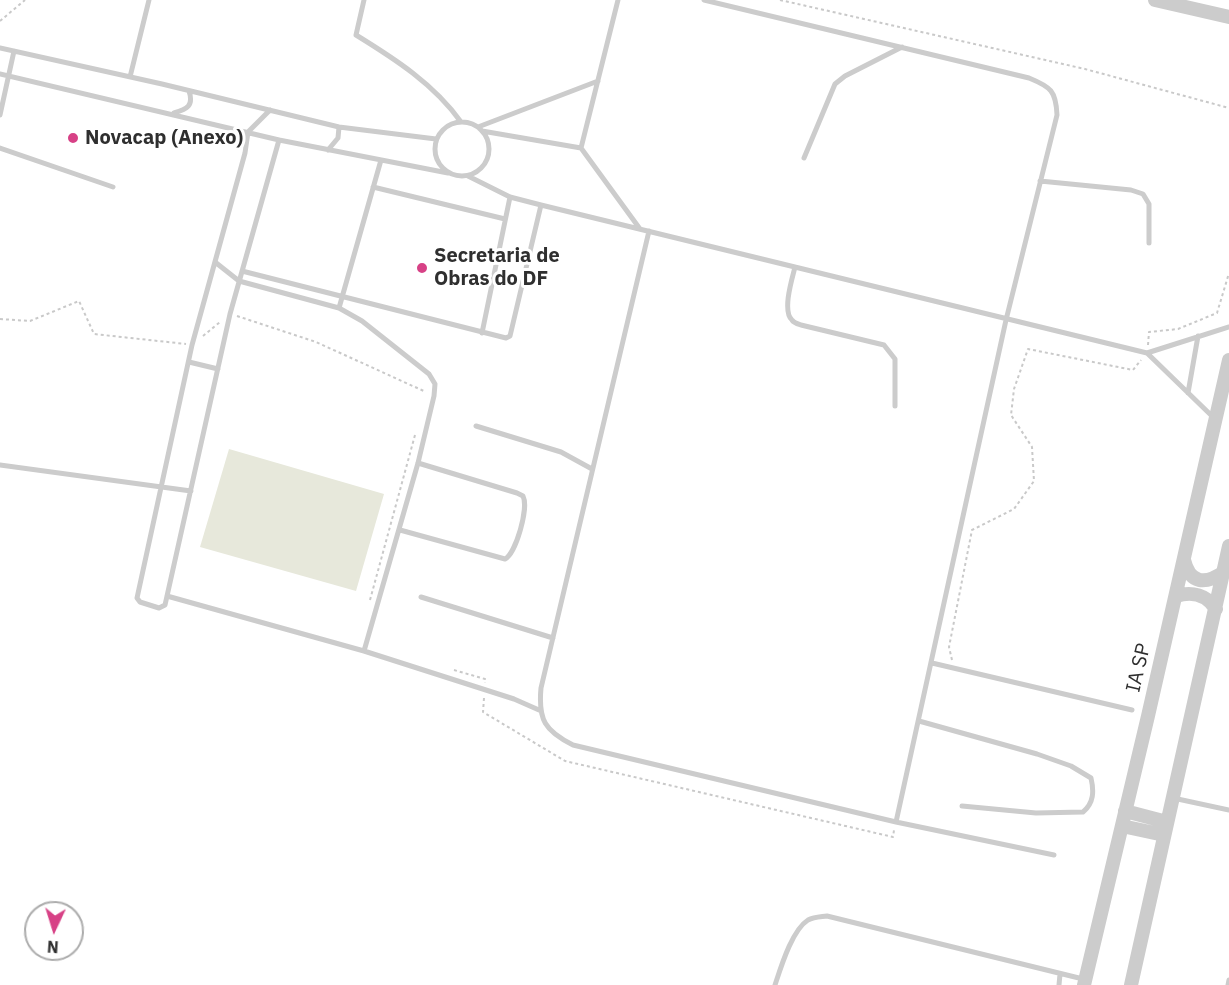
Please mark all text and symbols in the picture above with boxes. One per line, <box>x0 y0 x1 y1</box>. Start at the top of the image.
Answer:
place label: Novacap (Anexo) <box>85 126 243 150</box>
marker: Novacap (Anexo) <box>66 131 80 145</box>
place label: Secretaria de Obras do DF <box>434 244 560 291</box>
marker: Secretaria de Obras do DF <box>415 261 429 275</box>
street label: IA SP <box>1122 641 1156 695</box>
north arrow <box>24 901 84 961</box>
text: N <box>46 937 59 957</box>

